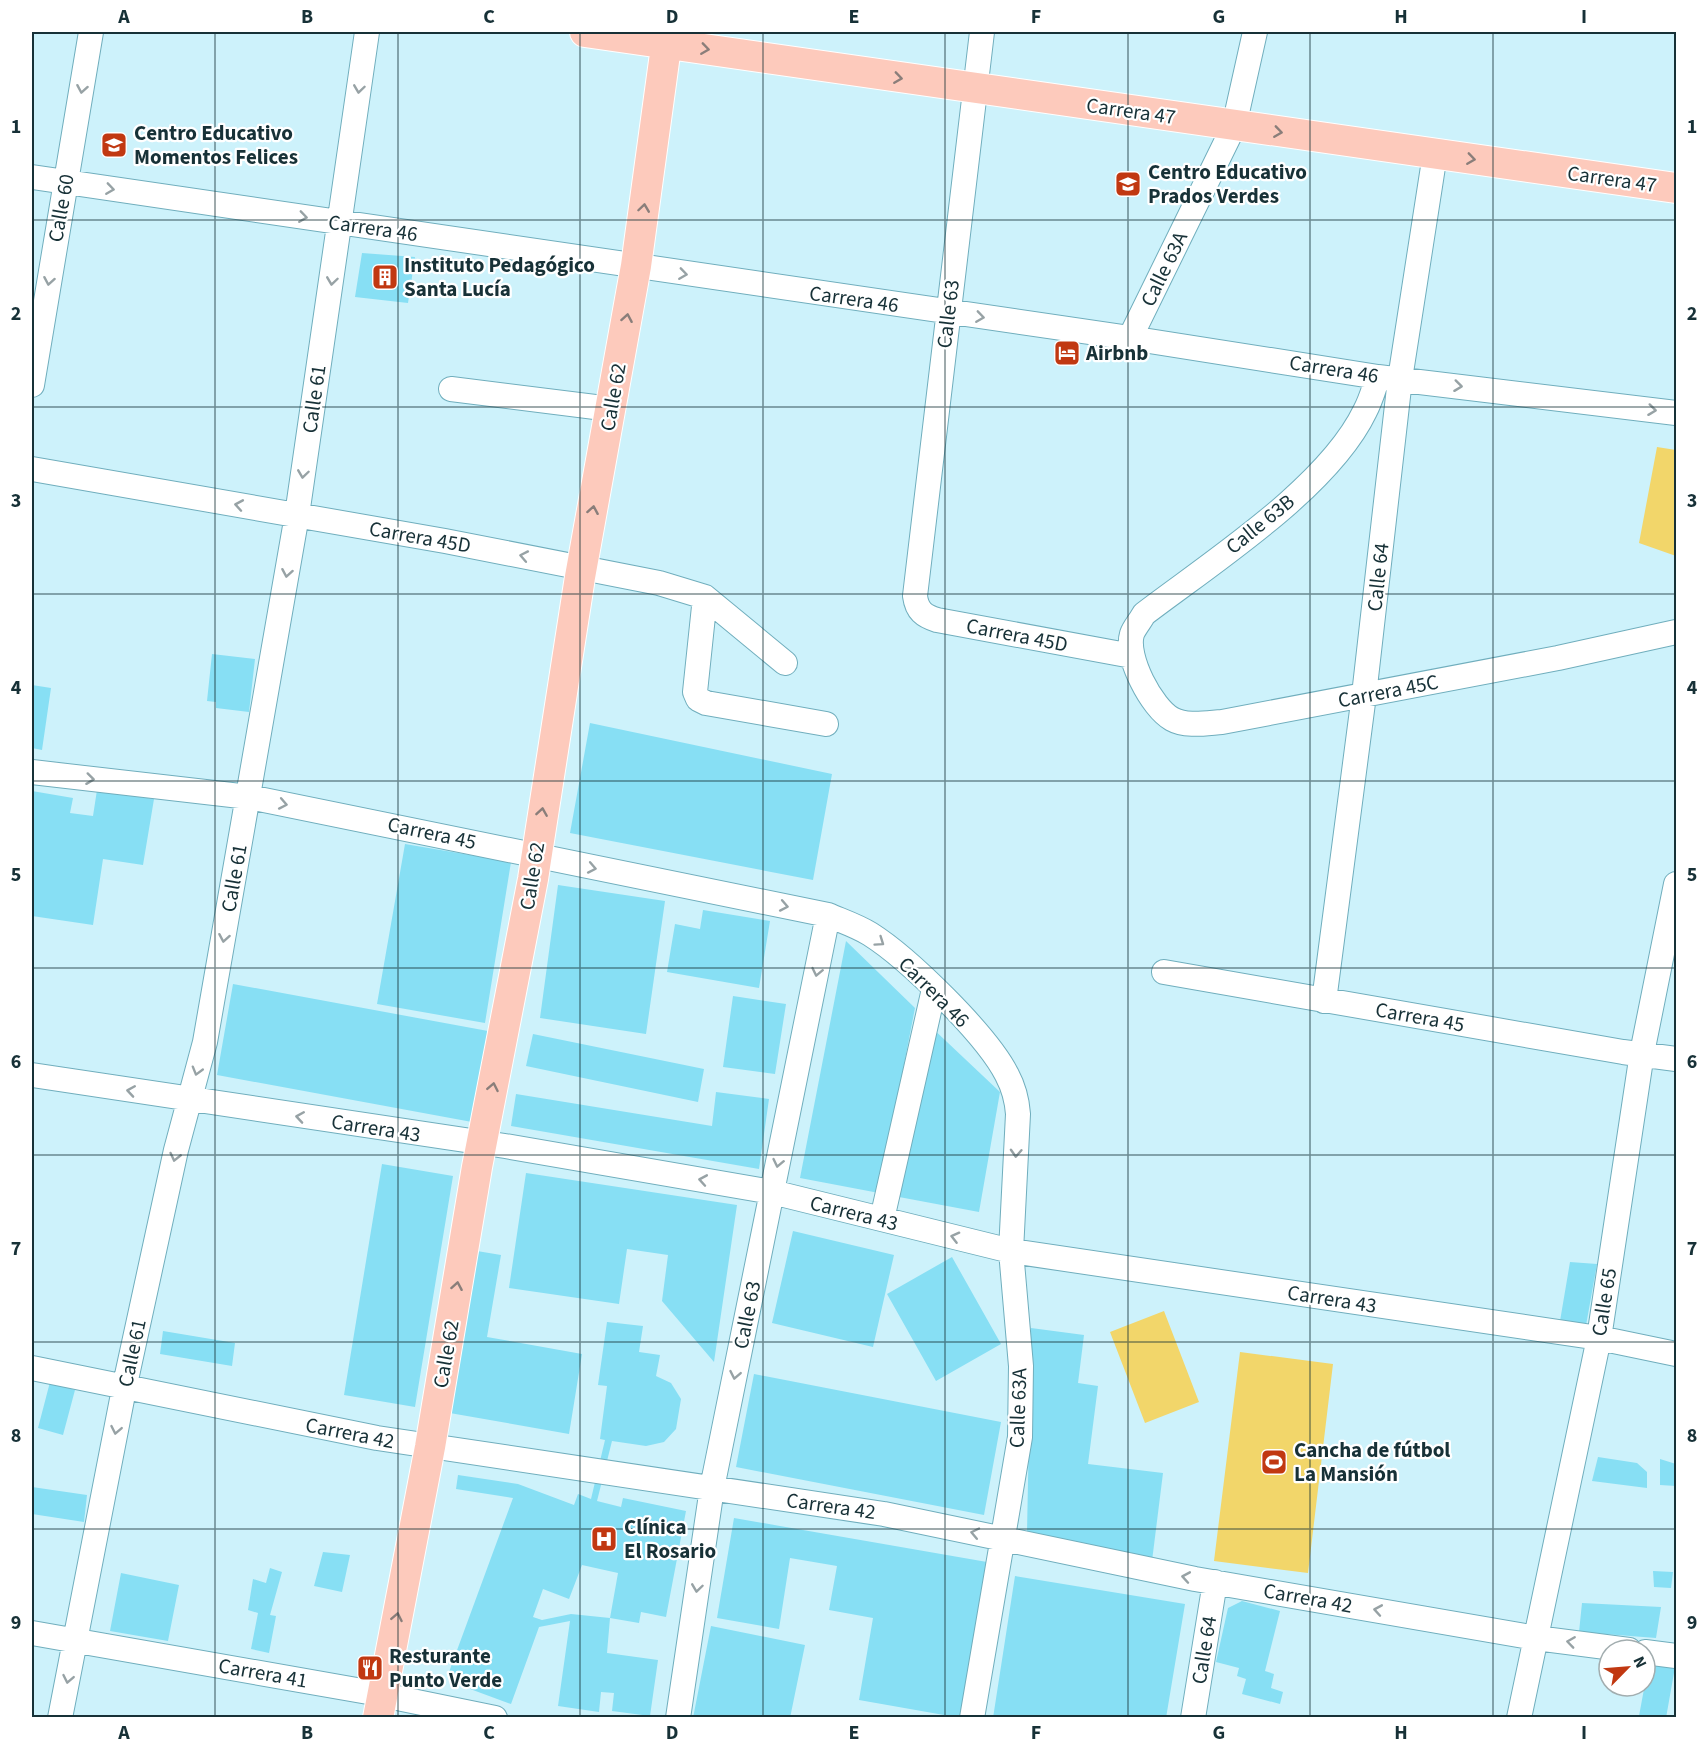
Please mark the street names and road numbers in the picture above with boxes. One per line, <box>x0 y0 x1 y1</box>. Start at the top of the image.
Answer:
street label: Carrera 47 <box>1084 90 1178 132</box>
street label: Carrera 47 <box>1565 158 1659 200</box>
street label: Calle 60 <box>40 172 82 244</box>
street label: Carrera 46 <box>326 207 420 249</box>
street label: Calle 63A <box>1133 226 1195 312</box>
street label: Carrera 46 <box>807 278 901 320</box>
street label: Calle 63 <box>929 278 967 350</box>
street label: Carrera 46 <box>1287 347 1381 391</box>
street label: Calle 62 <box>592 361 634 433</box>
street label: Calle 61 <box>294 363 334 435</box>
street label: Calle 63B <box>1219 487 1301 561</box>
street label: Carrera 45D <box>367 513 473 561</box>
street label: Calle 64 <box>1359 541 1397 613</box>
street label: Carrera 45D <box>964 610 1070 660</box>
street label: Carrera 45C <box>1335 667 1441 715</box>
street label: Carrera 45 <box>385 809 479 857</box>
street label: Calle 62 <box>512 840 552 912</box>
street label: Calle 61 <box>213 842 255 914</box>
street label: Carrera 46 <box>892 950 976 1034</box>
street label: Carrera 45 <box>1373 994 1467 1040</box>
street label: Carrera 43 <box>329 1106 423 1150</box>
street label: Carrera 43 <box>807 1188 901 1238</box>
street label: Calle 65 <box>1584 1266 1624 1338</box>
street label: Carrera 43 <box>1285 1277 1379 1321</box>
street label: Calle 63 <box>726 1278 768 1352</box>
street label: Calle 61 <box>110 1316 154 1390</box>
street label: Calle 62 <box>425 1318 467 1390</box>
street label: Calle 63A <box>1002 1367 1034 1449</box>
street label: Carrera 42 <box>303 1410 397 1456</box>
street label: Carrera 42 <box>784 1485 878 1527</box>
street label: Carrera 42 <box>1261 1575 1355 1621</box>
street label: Calle 64 <box>1184 1614 1224 1686</box>
street label: Carrera 41 <box>216 1650 310 1696</box>

